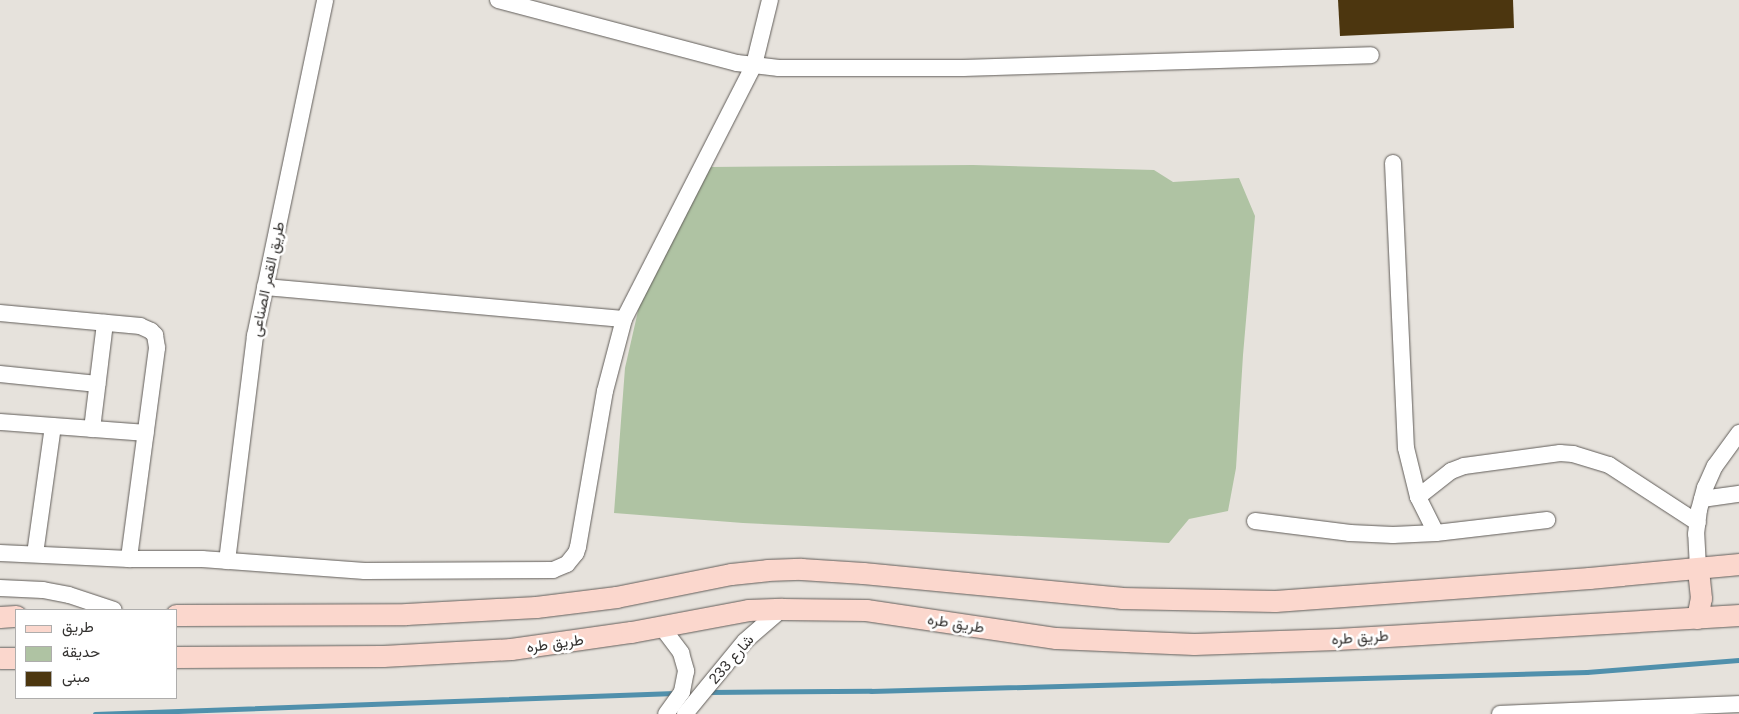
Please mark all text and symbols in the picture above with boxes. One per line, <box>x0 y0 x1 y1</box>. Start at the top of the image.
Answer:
street label: طريق القمر الصناعى <box>246 220 288 338</box>
legend <box>15 609 178 699</box>
street label: طريق طره <box>926 610 986 636</box>
text: طريق <box>62 618 94 635</box>
street label: طريق طره <box>1331 626 1389 648</box>
street label: طريق طره <box>525 630 585 656</box>
street label: شارع 233 <box>705 631 757 687</box>
text: حديقة <box>62 643 100 660</box>
text: مبنى <box>62 668 90 685</box>

